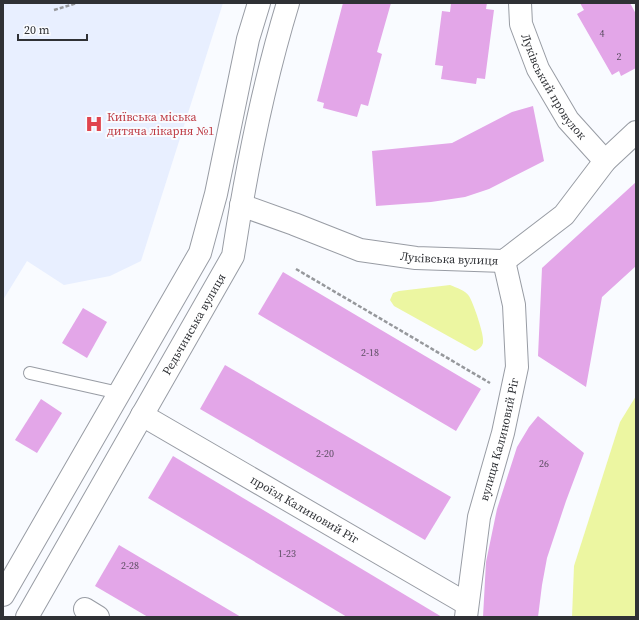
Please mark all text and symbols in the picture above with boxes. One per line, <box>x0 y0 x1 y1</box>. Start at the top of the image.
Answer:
scale bar <box>18 16 87 42</box>
text: 20 m <box>24 22 50 38</box>
house number: 4 <box>600 27 605 40</box>
street label: Луківський провулок <box>517 31 590 143</box>
house number: 2 <box>617 50 622 63</box>
place label: Київська міська дитяча лікарня №1 <box>107 109 214 139</box>
hospital icon: Київська міська дитяча лікарня №1 <box>84 114 104 134</box>
street label: Луківська вулиця <box>399 248 499 269</box>
street label: Редьчинська вулиця <box>159 271 229 378</box>
house number: 2-18 <box>361 346 379 359</box>
street label: вулиця Калиновий Ріг <box>476 376 523 503</box>
house number: 2-20 <box>316 447 334 460</box>
house number: 26 <box>539 457 549 470</box>
street label: проїзд Калиновий Ріг <box>247 472 362 548</box>
house number: 1-23 <box>278 547 296 560</box>
house number: 2-28 <box>121 559 139 572</box>

